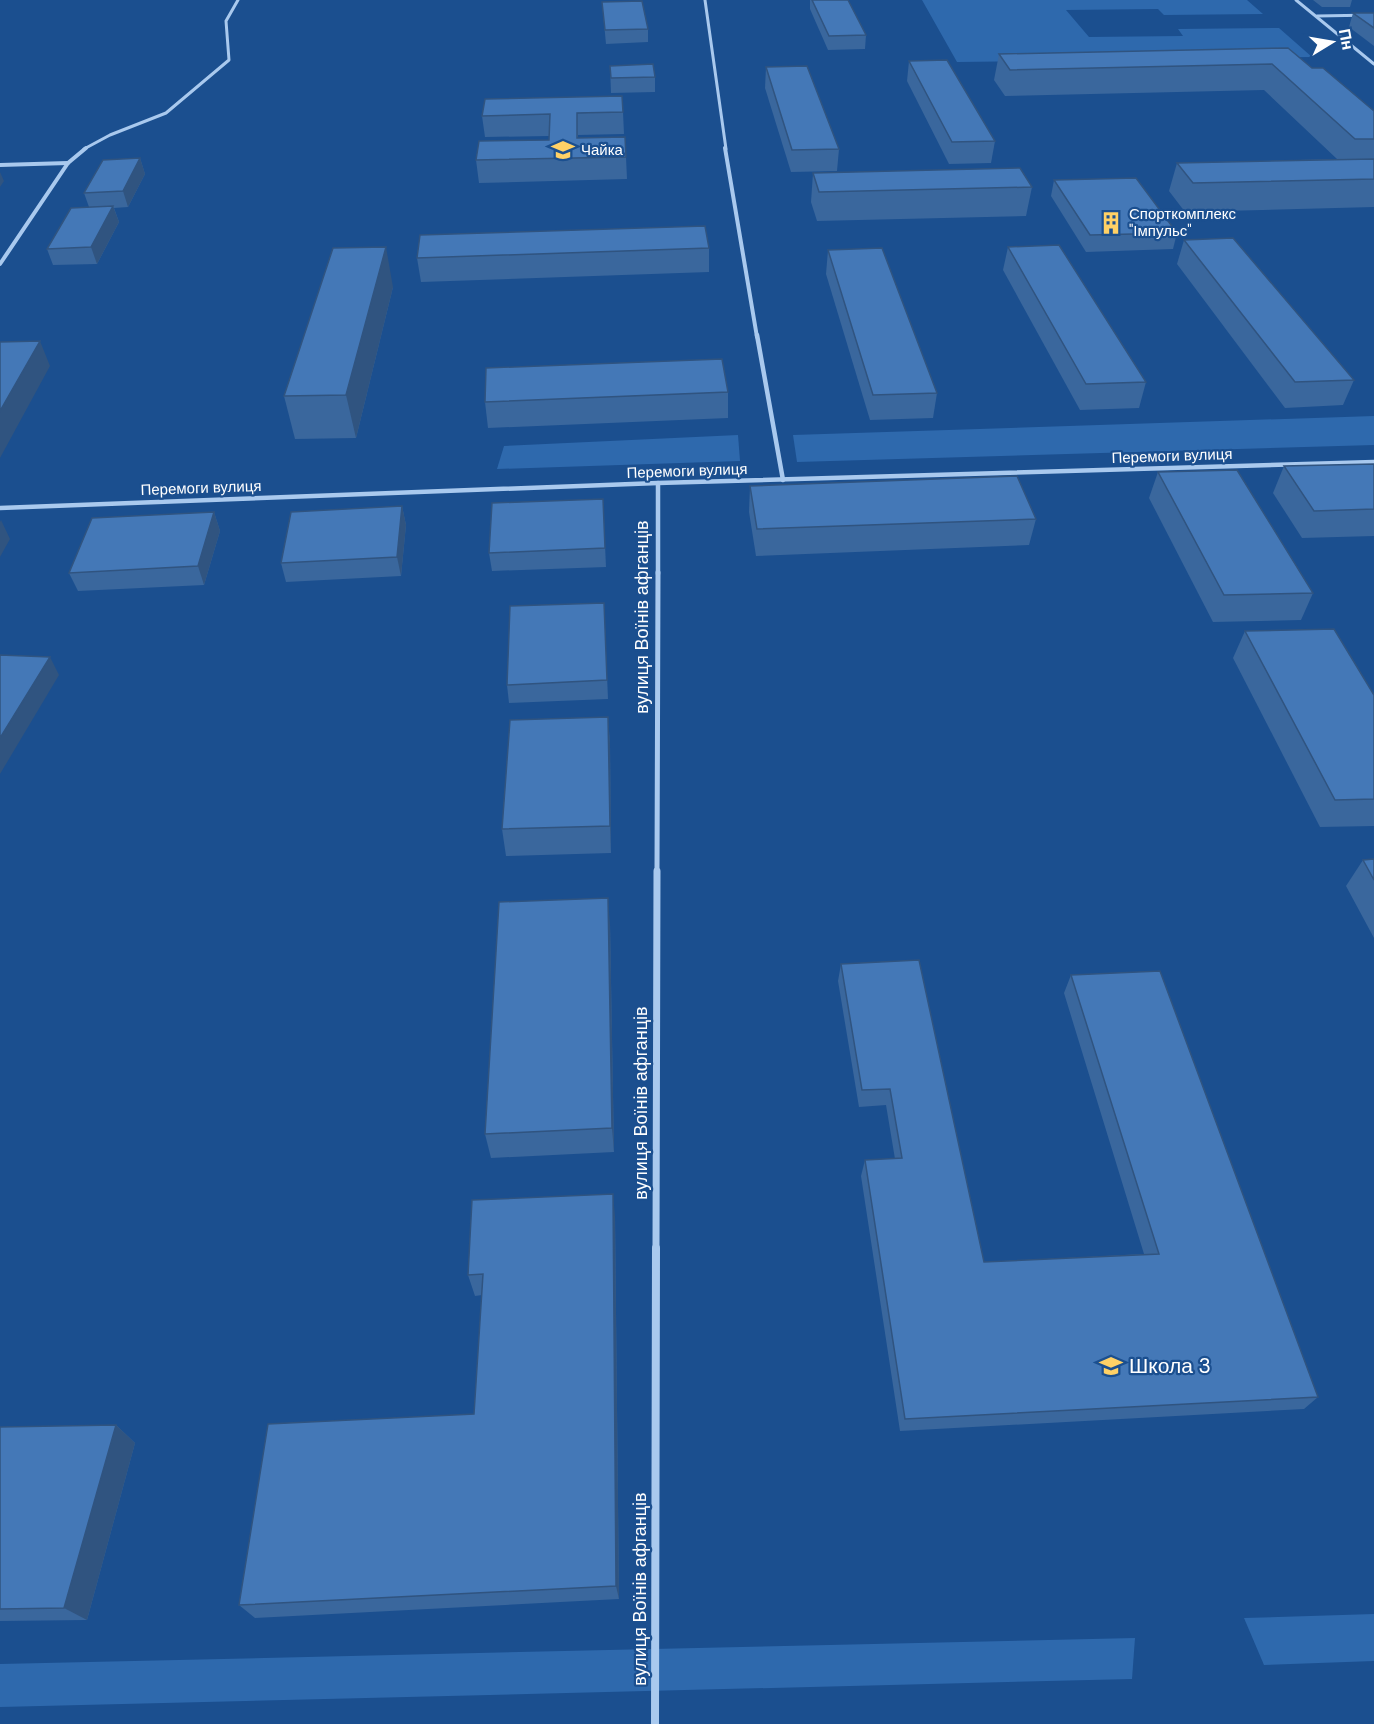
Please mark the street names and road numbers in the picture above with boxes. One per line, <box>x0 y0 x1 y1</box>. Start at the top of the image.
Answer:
street label: Перемоги вулиця <box>1111 444 1233 468</box>
street label: Перемоги вулиця <box>626 459 748 483</box>
street label: Перемоги вулиця <box>140 476 262 500</box>
street label: вулиця Воїнів афганців <box>630 520 654 714</box>
street label: вулиця Воїнів афганців <box>629 1006 653 1200</box>
street label: вулиця Воїнів афганців <box>628 1492 652 1686</box>

